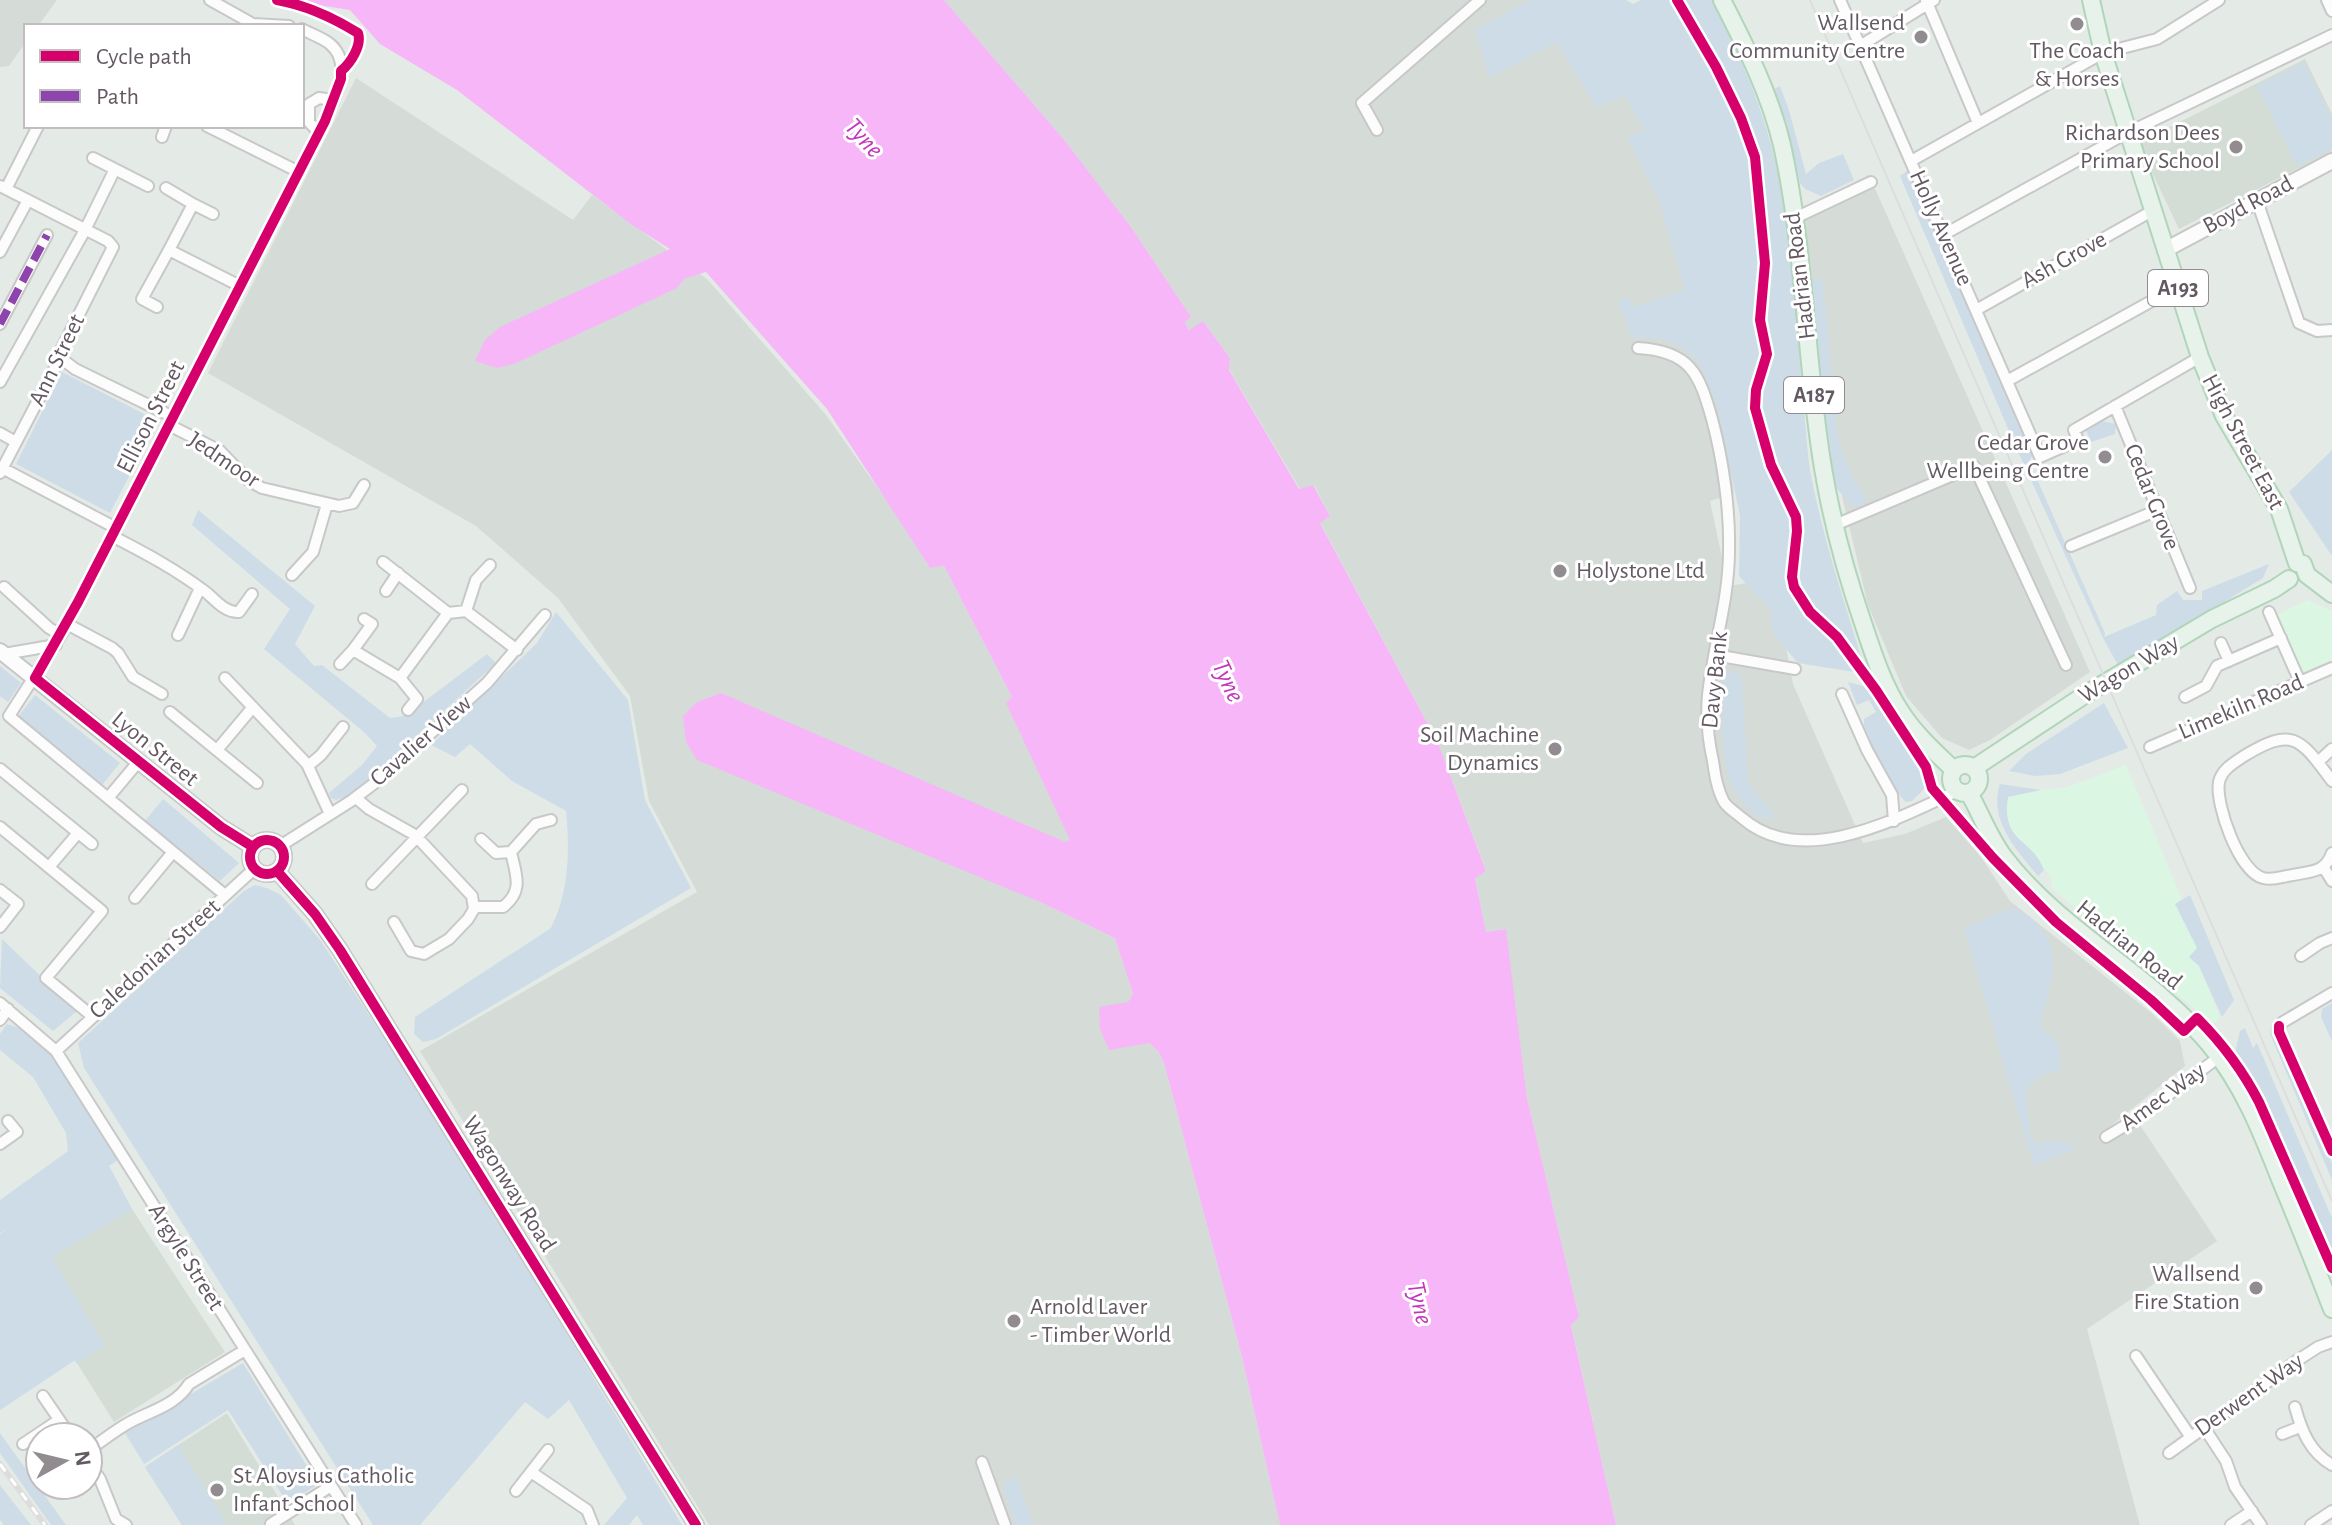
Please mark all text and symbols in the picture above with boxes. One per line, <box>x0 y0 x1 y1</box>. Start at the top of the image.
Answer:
place label: Wallsend Community Centre <box>1729 11 1905 63</box>
marker: The Coach & Horses <box>2068 15 2086 33</box>
legend <box>24 24 304 128</box>
marker: Wallsend Community Centre <box>1912 28 1930 46</box>
place label: The Coach & Horses <box>2029 39 2125 91</box>
text: Cycle path <box>96 45 192 69</box>
text: Path <box>96 85 139 109</box>
water label: Tyne <box>840 113 888 163</box>
place label: Richardson Dees Primary School <box>2065 121 2220 173</box>
marker: Richardson Dees Primary School <box>2227 138 2245 156</box>
street label: Holly Avenue <box>1905 167 1977 289</box>
street label: Boyd Road <box>2199 171 2297 239</box>
street label: Hadrian Road <box>1780 211 1820 341</box>
street label: Ash Grove <box>2017 227 2111 293</box>
road number: A193 <box>2148 270 2208 306</box>
street label: Ann Street <box>25 310 90 410</box>
street label: Ellison Street <box>113 357 190 477</box>
street label: High Street East <box>2197 370 2289 514</box>
road number: A187 <box>1784 377 1844 413</box>
street label: Jedmoor <box>184 427 264 493</box>
place label: Cedar Grove Wellbeing Centre <box>1927 431 2089 483</box>
street label: Cedar Grove <box>2120 441 2184 553</box>
marker: Cedar Grove Wellbeing Centre <box>2096 448 2114 466</box>
place label: Holystone Ltd <box>1576 559 1705 583</box>
marker: Holystone Ltd <box>1551 562 1569 580</box>
street label: Davy Bank <box>1698 630 1732 730</box>
street label: Wagon Way <box>2075 630 2183 708</box>
water label: Tyne <box>1207 656 1249 706</box>
street label: Limekiln Road <box>2175 670 2307 744</box>
street label: Cavalier View <box>366 691 476 791</box>
street label: Lyon Street <box>107 707 203 791</box>
place label: Soil Machine Dynamics <box>1420 723 1539 775</box>
marker: Soil Machine Dynamics <box>1546 740 1564 758</box>
street label: Caledonian Street <box>85 894 225 1024</box>
street label: Hadrian Road <box>2072 895 2186 995</box>
street label: Amec Way <box>2116 1058 2210 1136</box>
street label: Wagonway Road <box>458 1112 560 1256</box>
street label: Argyle Street <box>144 1199 228 1315</box>
place label: Wallsend Fire Station <box>2134 1262 2240 1314</box>
water label: Tyne <box>1402 1279 1438 1327</box>
marker: Wallsend Fire Station <box>2247 1279 2265 1297</box>
place label: Arnold Laver - Timber World <box>1030 1295 1171 1347</box>
marker: Arnold Laver - Timber World <box>1005 1312 1023 1330</box>
street label: Derwent Way <box>2190 1349 2308 1441</box>
north arrow <box>24 1421 104 1501</box>
text: N <box>71 1449 95 1467</box>
place label: St Aloysius Catholic Infant School <box>233 1464 414 1516</box>
marker: St Aloysius Catholic Infant School <box>208 1481 226 1499</box>

